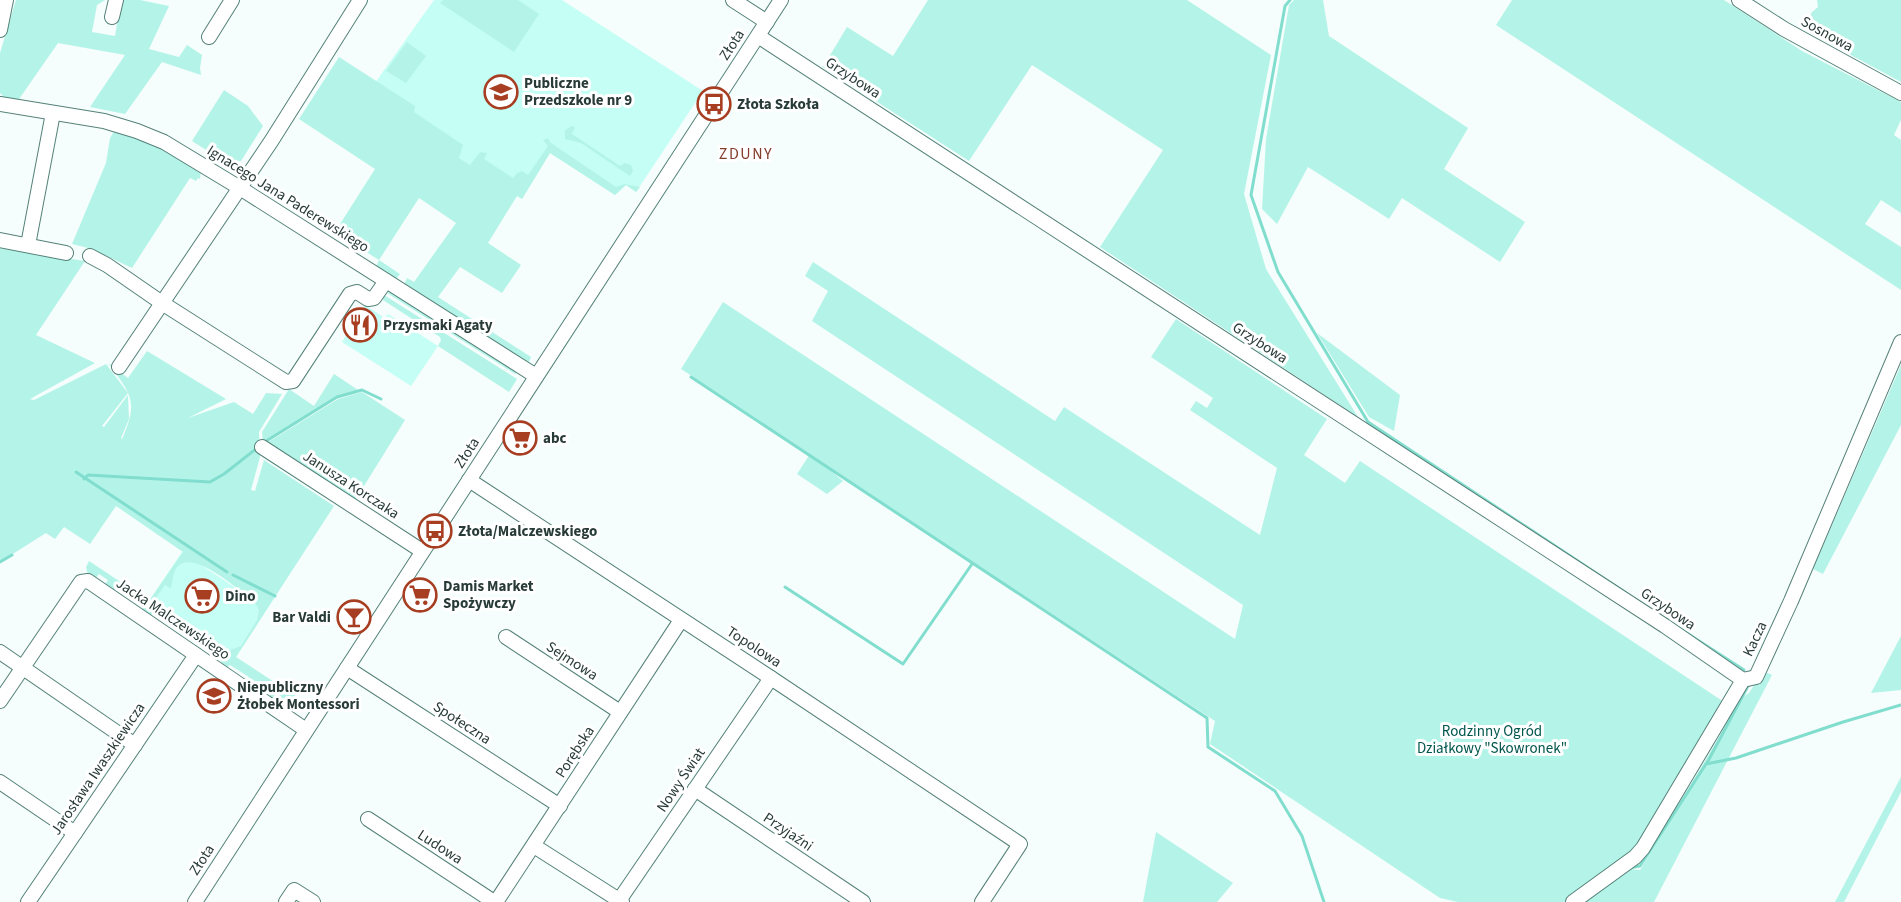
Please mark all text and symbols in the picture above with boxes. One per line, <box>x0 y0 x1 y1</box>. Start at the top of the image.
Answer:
street label: Sosnowa <box>1797 11 1857 57</box>
street label: Złota <box>714 26 750 64</box>
street label: Grzybowa <box>821 52 885 104</box>
place label: Publiczne Przedszkole nr 9 <box>524 73 632 111</box>
school or university icon: Publiczne Przedszkole nr 9 <box>483 74 519 110</box>
bus stop icon: Złota Szkoła <box>696 86 732 122</box>
place label: Złota Szkoła <box>737 94 819 115</box>
street label: Ignacego Jana Paderewskiego <box>203 140 373 258</box>
district label: ZDUNY <box>719 143 773 165</box>
restaurant icon: Przysmaki Agaty <box>342 307 378 343</box>
place label: Przysmaki Agaty <box>383 315 493 336</box>
street label: Grzybowa <box>1228 317 1292 369</box>
supermarket icon: abc <box>502 420 538 456</box>
place label: abc <box>543 428 567 449</box>
street label: Złota <box>449 434 485 472</box>
street label: Janusza Korczaka <box>299 446 403 524</box>
bus stop icon: Złota/Malczewskiego <box>417 513 453 549</box>
place label: Złota/Malczewskiego <box>458 521 597 542</box>
street label: Jacka Malczewskiego <box>112 573 234 665</box>
place label: Damis Market Spożywczy <box>443 576 534 614</box>
supermarket icon: Damis Market Spożywczy <box>402 577 438 613</box>
supermarket icon: Dino <box>184 578 220 614</box>
street label: Grzybowa <box>1636 583 1700 635</box>
place label: Dino <box>225 586 256 607</box>
bar icon: Bar Valdi <box>336 599 372 635</box>
place label: Bar Valdi <box>272 607 331 628</box>
street label: Kacza <box>1738 618 1772 660</box>
street label: Topolowa <box>722 621 786 673</box>
street label: Sejmowa <box>542 636 602 686</box>
place label: Niepubliczny Żłobek Montessori <box>237 677 360 715</box>
school or university icon: Niepubliczny Żłobek Montessori <box>196 678 232 714</box>
street label: Społeczna <box>429 696 495 750</box>
street label: Jarosława Iwaszkiewicza <box>46 699 150 839</box>
park label: Rodzinny Ogród Działkowy "Skowronek" <box>1417 721 1567 759</box>
street label: Porębska <box>550 722 600 782</box>
street label: Nowy Świat <box>652 744 710 816</box>
street label: Przyjaźni <box>759 808 817 856</box>
street label: Ludowa <box>413 825 467 869</box>
street label: Złota <box>184 841 220 879</box>

